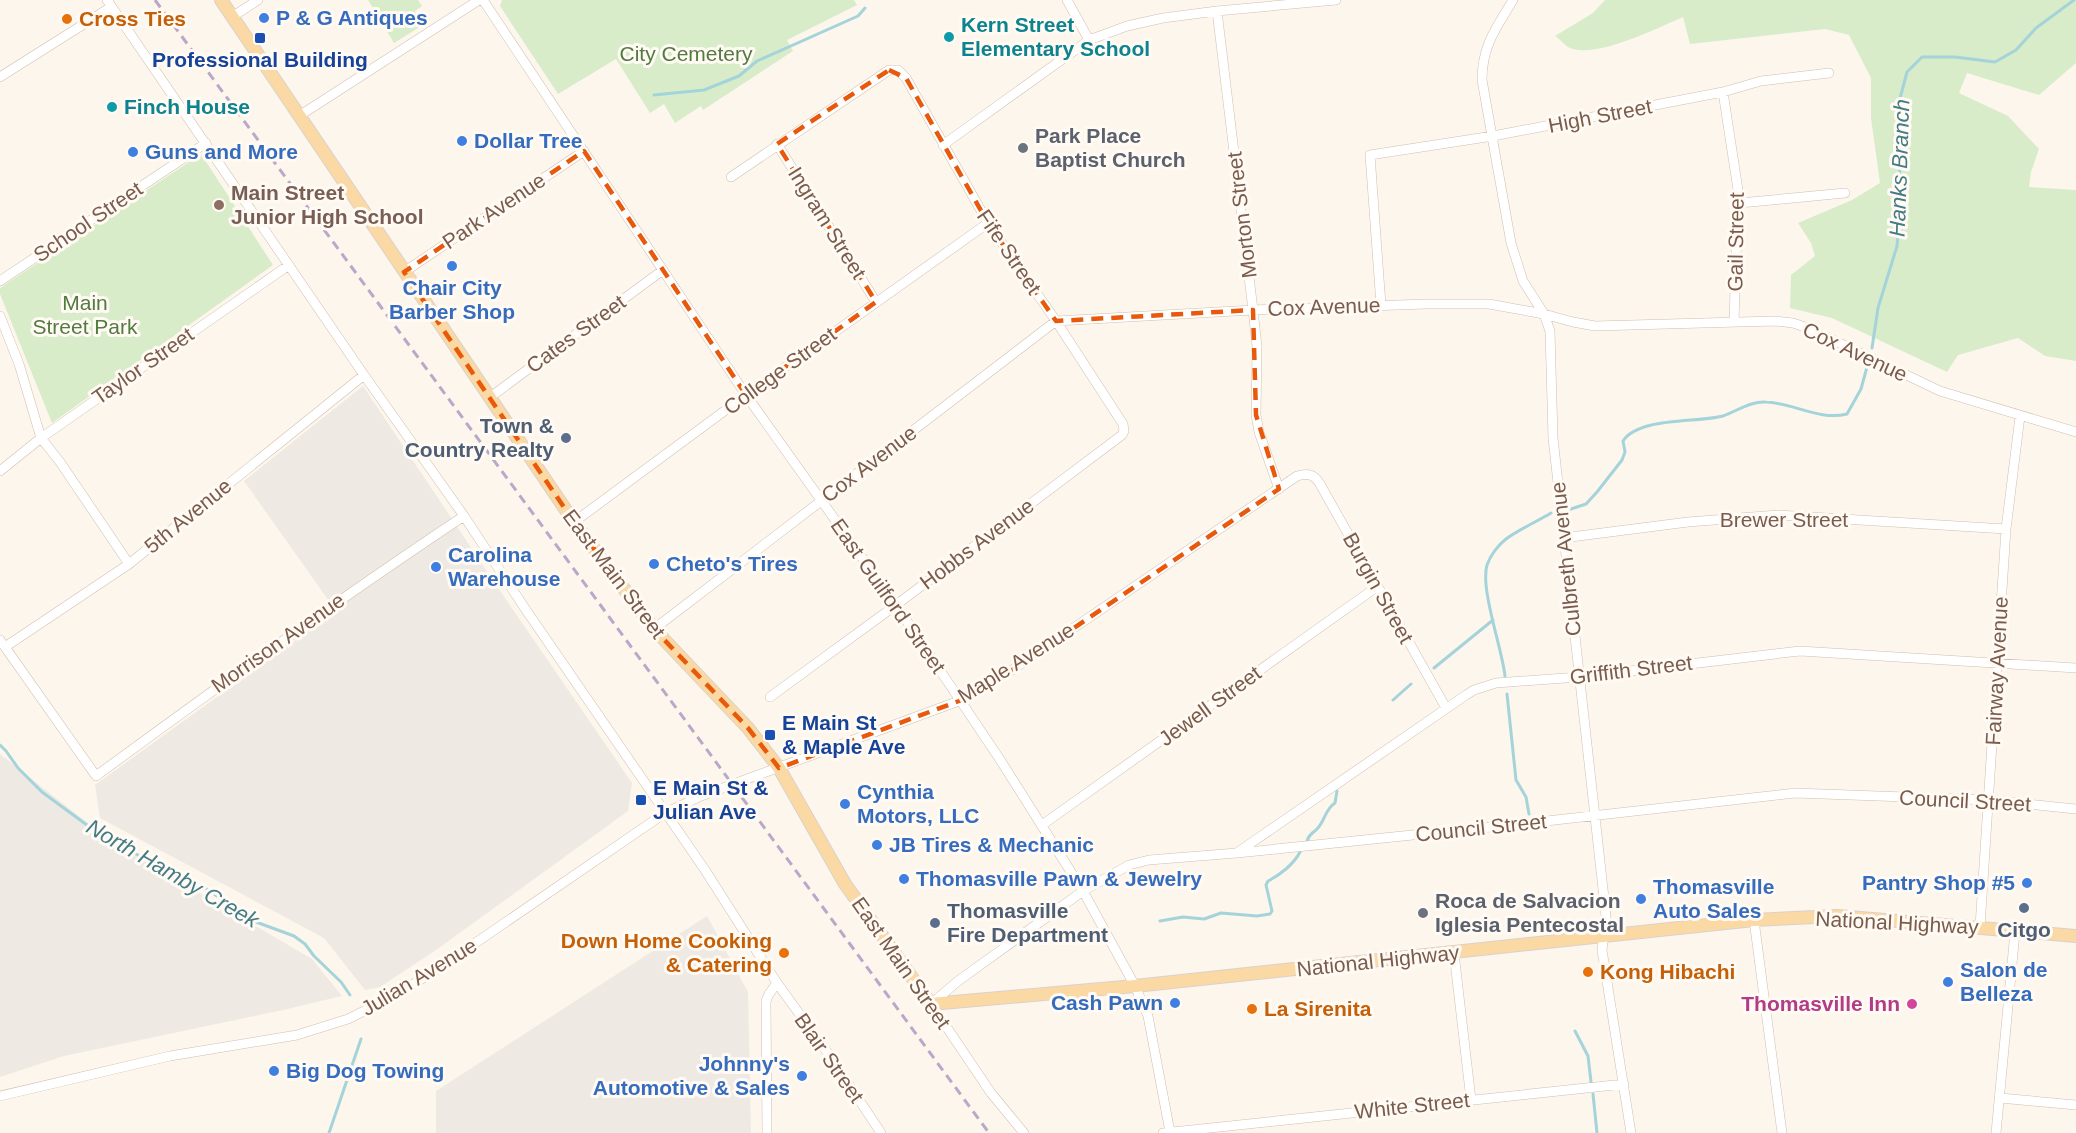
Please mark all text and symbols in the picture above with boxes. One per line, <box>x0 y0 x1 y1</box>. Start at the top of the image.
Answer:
place label: P & G Antiques <box>276 6 428 29</box>
place label: Cross Ties <box>79 7 186 30</box>
marker: P & G Antiques <box>257 11 271 25</box>
marker: Cross Ties <box>60 12 74 26</box>
place label: Kern Street Elementary School <box>961 13 1150 60</box>
marker: Kern Street Elementary School <box>942 30 956 44</box>
marker: Professional Building <box>253 31 267 45</box>
park label: City Cemetery <box>619 42 753 65</box>
place label: Professional Building <box>152 48 368 71</box>
street label: High Street <box>1546 94 1654 137</box>
place label: Finch House <box>124 95 250 118</box>
water label: Hanks Branch <box>1885 99 1914 238</box>
marker: Finch House <box>105 100 119 114</box>
place label: Park Place Baptist Church <box>1035 124 1186 171</box>
place label: Dollar Tree <box>474 129 583 152</box>
marker: Dollar Tree <box>455 134 469 148</box>
place label: Guns and More <box>145 140 298 163</box>
marker: Park Place Baptist Church <box>1016 141 1030 155</box>
marker: Guns and More <box>126 145 140 159</box>
street label: Morton Street <box>1222 150 1261 280</box>
street label: Ingram Street <box>784 163 871 283</box>
street label: Park Avenue <box>438 168 549 253</box>
street label: School Street <box>29 177 147 266</box>
place label: Main Street Junior High School <box>231 181 424 228</box>
street label: Gail Street <box>1723 192 1748 292</box>
marker: Main Street Junior High School <box>212 198 226 212</box>
street label: Fife Street <box>973 205 1046 298</box>
marker: Chair City Barber Shop <box>445 259 459 273</box>
place label: Chair City Barber Shop <box>389 276 515 323</box>
street label: Cates Street <box>522 290 630 377</box>
park label: Main Street Park <box>32 291 138 338</box>
street label: Cox Avenue <box>1267 293 1381 320</box>
street label: Cox Avenue <box>1799 317 1911 386</box>
street label: Taylor Street <box>88 322 198 409</box>
street label: College Street <box>719 322 840 419</box>
place label: Town & Country Realty <box>405 414 554 461</box>
street label: Cox Avenue <box>817 420 921 507</box>
marker: Town & Country Realty <box>559 431 573 445</box>
street label: 5th Avenue <box>140 474 236 557</box>
street label: Culbreth Avenue <box>1546 481 1585 637</box>
street label: Hobbs Avenue <box>915 493 1038 594</box>
street label: East Main Street <box>559 505 670 643</box>
street label: Brewer Street <box>1720 508 1848 531</box>
street label: East Guilford Street <box>826 514 950 677</box>
street label: Burgin Street <box>1339 529 1418 647</box>
place label: Carolina Warehouse <box>448 543 560 590</box>
place label: Cheto's Tires <box>666 552 798 575</box>
marker: Cheto's Tires <box>647 557 661 571</box>
marker: Carolina Warehouse <box>429 560 443 574</box>
street label: Morrison Avenue <box>207 588 349 697</box>
street label: Fairway Avenue <box>1981 596 2012 746</box>
street label: Maple Avenue <box>953 618 1078 707</box>
street label: Griffith Street <box>1568 651 1694 688</box>
street label: Jewell Street <box>1154 661 1265 750</box>
place label: E Main St & Maple Ave <box>782 711 905 758</box>
marker: E Main St & Maple Ave <box>763 728 777 742</box>
place label: E Main St & Julian Ave <box>653 776 769 823</box>
place label: Cynthia Motors, LLC <box>857 780 979 827</box>
street label: Council Street <box>1899 786 2032 815</box>
marker: E Main St & Julian Ave <box>634 793 648 807</box>
marker: Cynthia Motors, LLC <box>838 797 852 811</box>
street label: Council Street <box>1414 809 1548 846</box>
water label: North Hamby Creek <box>82 814 264 933</box>
place label: JB Tires & Mechanic <box>889 833 1094 856</box>
marker: JB Tires & Mechanic <box>870 838 884 852</box>
place label: Thomasville Pawn & Jewelry <box>916 867 1202 890</box>
place label: Pantry Shop #5 <box>1862 871 2015 894</box>
marker: Thomasville Pawn & Jewelry <box>897 872 911 886</box>
place label: Thomasville Auto Sales <box>1653 875 1774 922</box>
marker: Pantry Shop #5 <box>2020 876 2034 890</box>
place label: Roca de Salvacion Iglesia Pentecostal <box>1435 889 1624 936</box>
marker: Thomasville Auto Sales <box>1634 892 1648 906</box>
street label: East Main Street <box>847 893 955 1033</box>
place label: Thomasville Fire Department <box>947 899 1108 946</box>
marker: Citgo <box>2017 901 2031 915</box>
marker: Roca de Salvacion Iglesia Pentecostal <box>1416 906 1430 920</box>
street label: National Highway <box>1815 907 1980 938</box>
marker: Thomasville Fire Department <box>928 916 942 930</box>
place label: Citgo <box>1997 918 2051 941</box>
place label: Down Home Cooking & Catering <box>561 929 772 976</box>
street label: Julian Avenue <box>357 933 481 1020</box>
street label: National Highway <box>1295 940 1461 980</box>
marker: Down Home Cooking & Catering <box>777 946 791 960</box>
place label: Salon de Belleza <box>1960 958 2048 1005</box>
place label: Kong Hibachi <box>1600 960 1735 983</box>
marker: Kong Hibachi <box>1581 965 1595 979</box>
marker: Salon de Belleza <box>1941 975 1955 989</box>
place label: Cash Pawn <box>1051 991 1163 1014</box>
place label: Thomasville Inn <box>1741 992 1900 1015</box>
marker: Cash Pawn <box>1168 996 1182 1010</box>
place label: La Sirenita <box>1264 997 1372 1020</box>
marker: Thomasville Inn <box>1905 997 1919 1011</box>
marker: La Sirenita <box>1245 1002 1259 1016</box>
street label: Blair Street <box>790 1009 869 1107</box>
place label: Johnny's Automotive & Sales <box>593 1052 790 1099</box>
place label: Big Dog Towing <box>286 1059 444 1082</box>
marker: Big Dog Towing <box>267 1064 281 1078</box>
marker: Johnny's Automotive & Sales <box>795 1069 809 1083</box>
street label: White Street <box>1353 1088 1471 1123</box>

